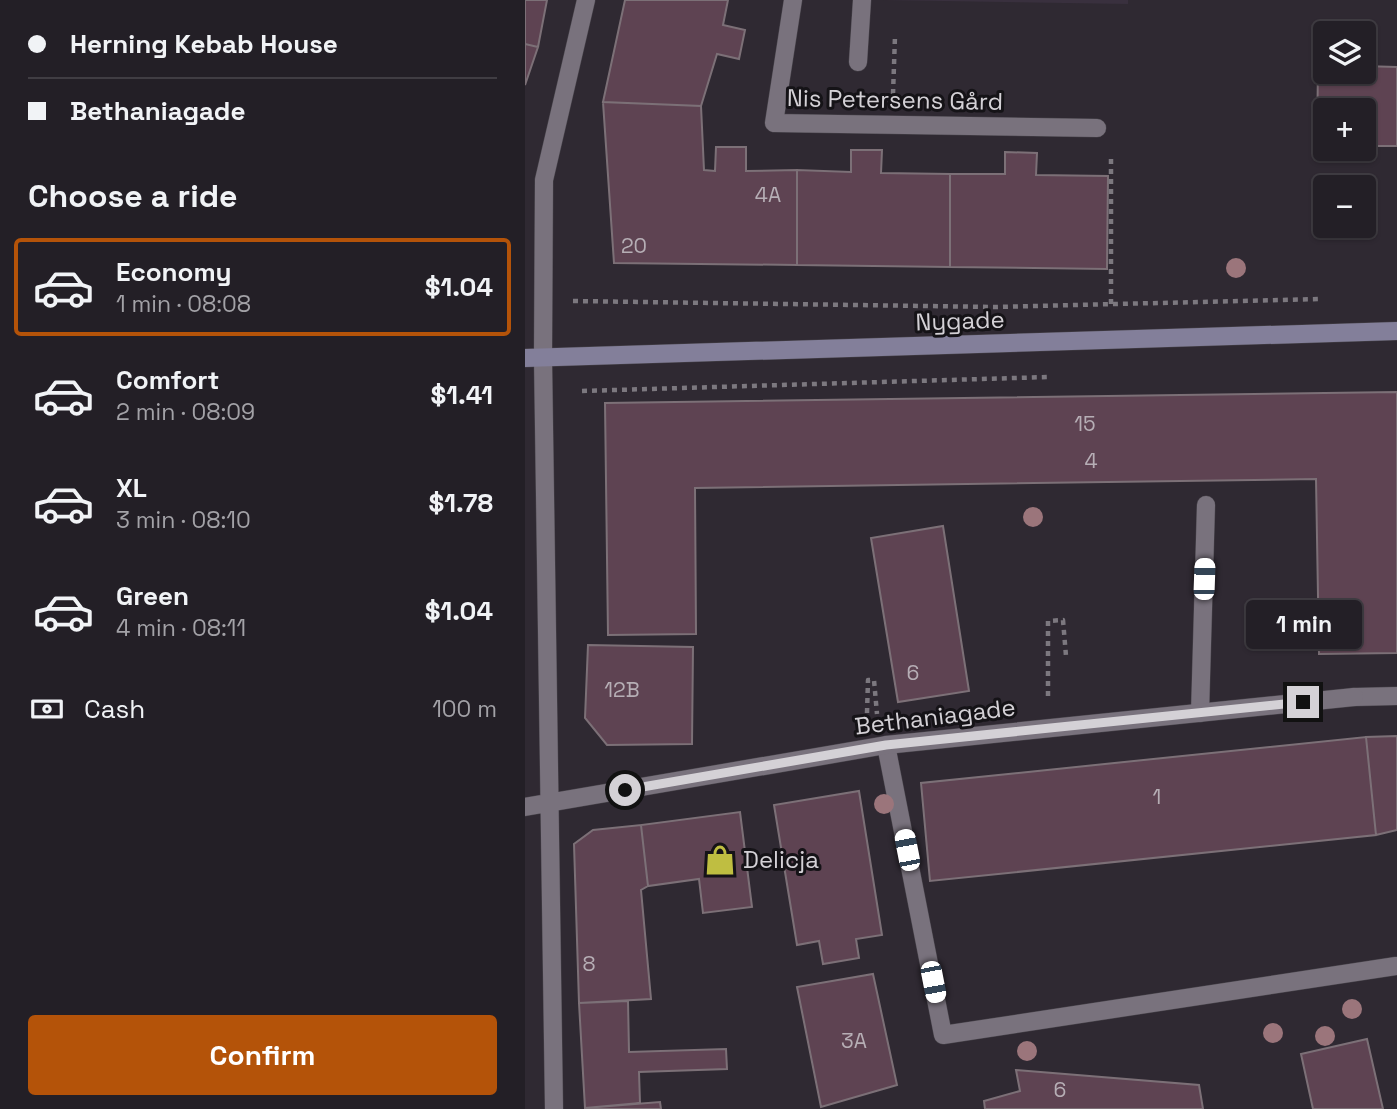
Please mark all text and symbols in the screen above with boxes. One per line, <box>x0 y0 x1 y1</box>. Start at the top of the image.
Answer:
map controls <box>1313 21 1376 238</box>
button: layers <box>1313 21 1376 84</box>
text: Herning Kebab House <box>70 27 338 61</box>
street label: Nis Petersens Gård <box>787 82 1003 117</box>
text: Bethaniagade <box>70 94 245 128</box>
button: + <box>1313 98 1376 161</box>
button: − <box>1313 175 1376 238</box>
text: Choose a ride <box>28 176 238 216</box>
house number: 4A <box>755 181 781 208</box>
house number: 20 <box>621 232 647 259</box>
text: Economy <box>116 255 232 289</box>
icon: car <box>32 256 95 319</box>
text: $1.04 <box>425 270 493 304</box>
text: 1 min · 08:08 <box>116 289 251 319</box>
street label: Nygade <box>915 303 1005 338</box>
text: Comfort <box>116 363 219 397</box>
icon: car <box>32 364 95 427</box>
text: $1.41 <box>430 378 493 412</box>
text: 2 min · 08:09 <box>116 397 255 427</box>
house number: 15 <box>1074 410 1096 437</box>
house number: 4 <box>1084 447 1098 474</box>
text: XL <box>116 471 147 505</box>
icon: car <box>32 472 95 535</box>
text: $1.78 <box>429 486 493 520</box>
text: 3 min · 08:10 <box>116 505 251 535</box>
car <box>1193 558 1216 600</box>
text: Green <box>116 579 189 613</box>
icon: car <box>32 580 95 643</box>
text: $1.04 <box>425 594 493 628</box>
callout: 1 min <box>1245 600 1361 650</box>
text: 1 min <box>1276 609 1332 639</box>
text: 4 min · 08:11 <box>116 613 246 643</box>
house number: 6 <box>907 659 919 686</box>
house number: 12B <box>604 676 640 703</box>
route end <box>1287 686 1319 718</box>
icon: cash <box>28 690 66 728</box>
street label: Bethaniagade <box>853 691 1017 742</box>
text: Cash <box>84 692 145 726</box>
text: 100 m <box>432 694 497 724</box>
route start <box>609 774 641 806</box>
house number: 1 <box>1153 783 1161 810</box>
car <box>893 827 922 873</box>
shop icon: Delicja <box>703 843 737 877</box>
place label: Delicja <box>743 844 819 875</box>
house number: 8 <box>582 950 596 977</box>
car <box>919 959 948 1005</box>
button: Confirm <box>28 1015 497 1095</box>
house number: 3A <box>841 1027 867 1054</box>
house number: 6 <box>1054 1076 1066 1103</box>

